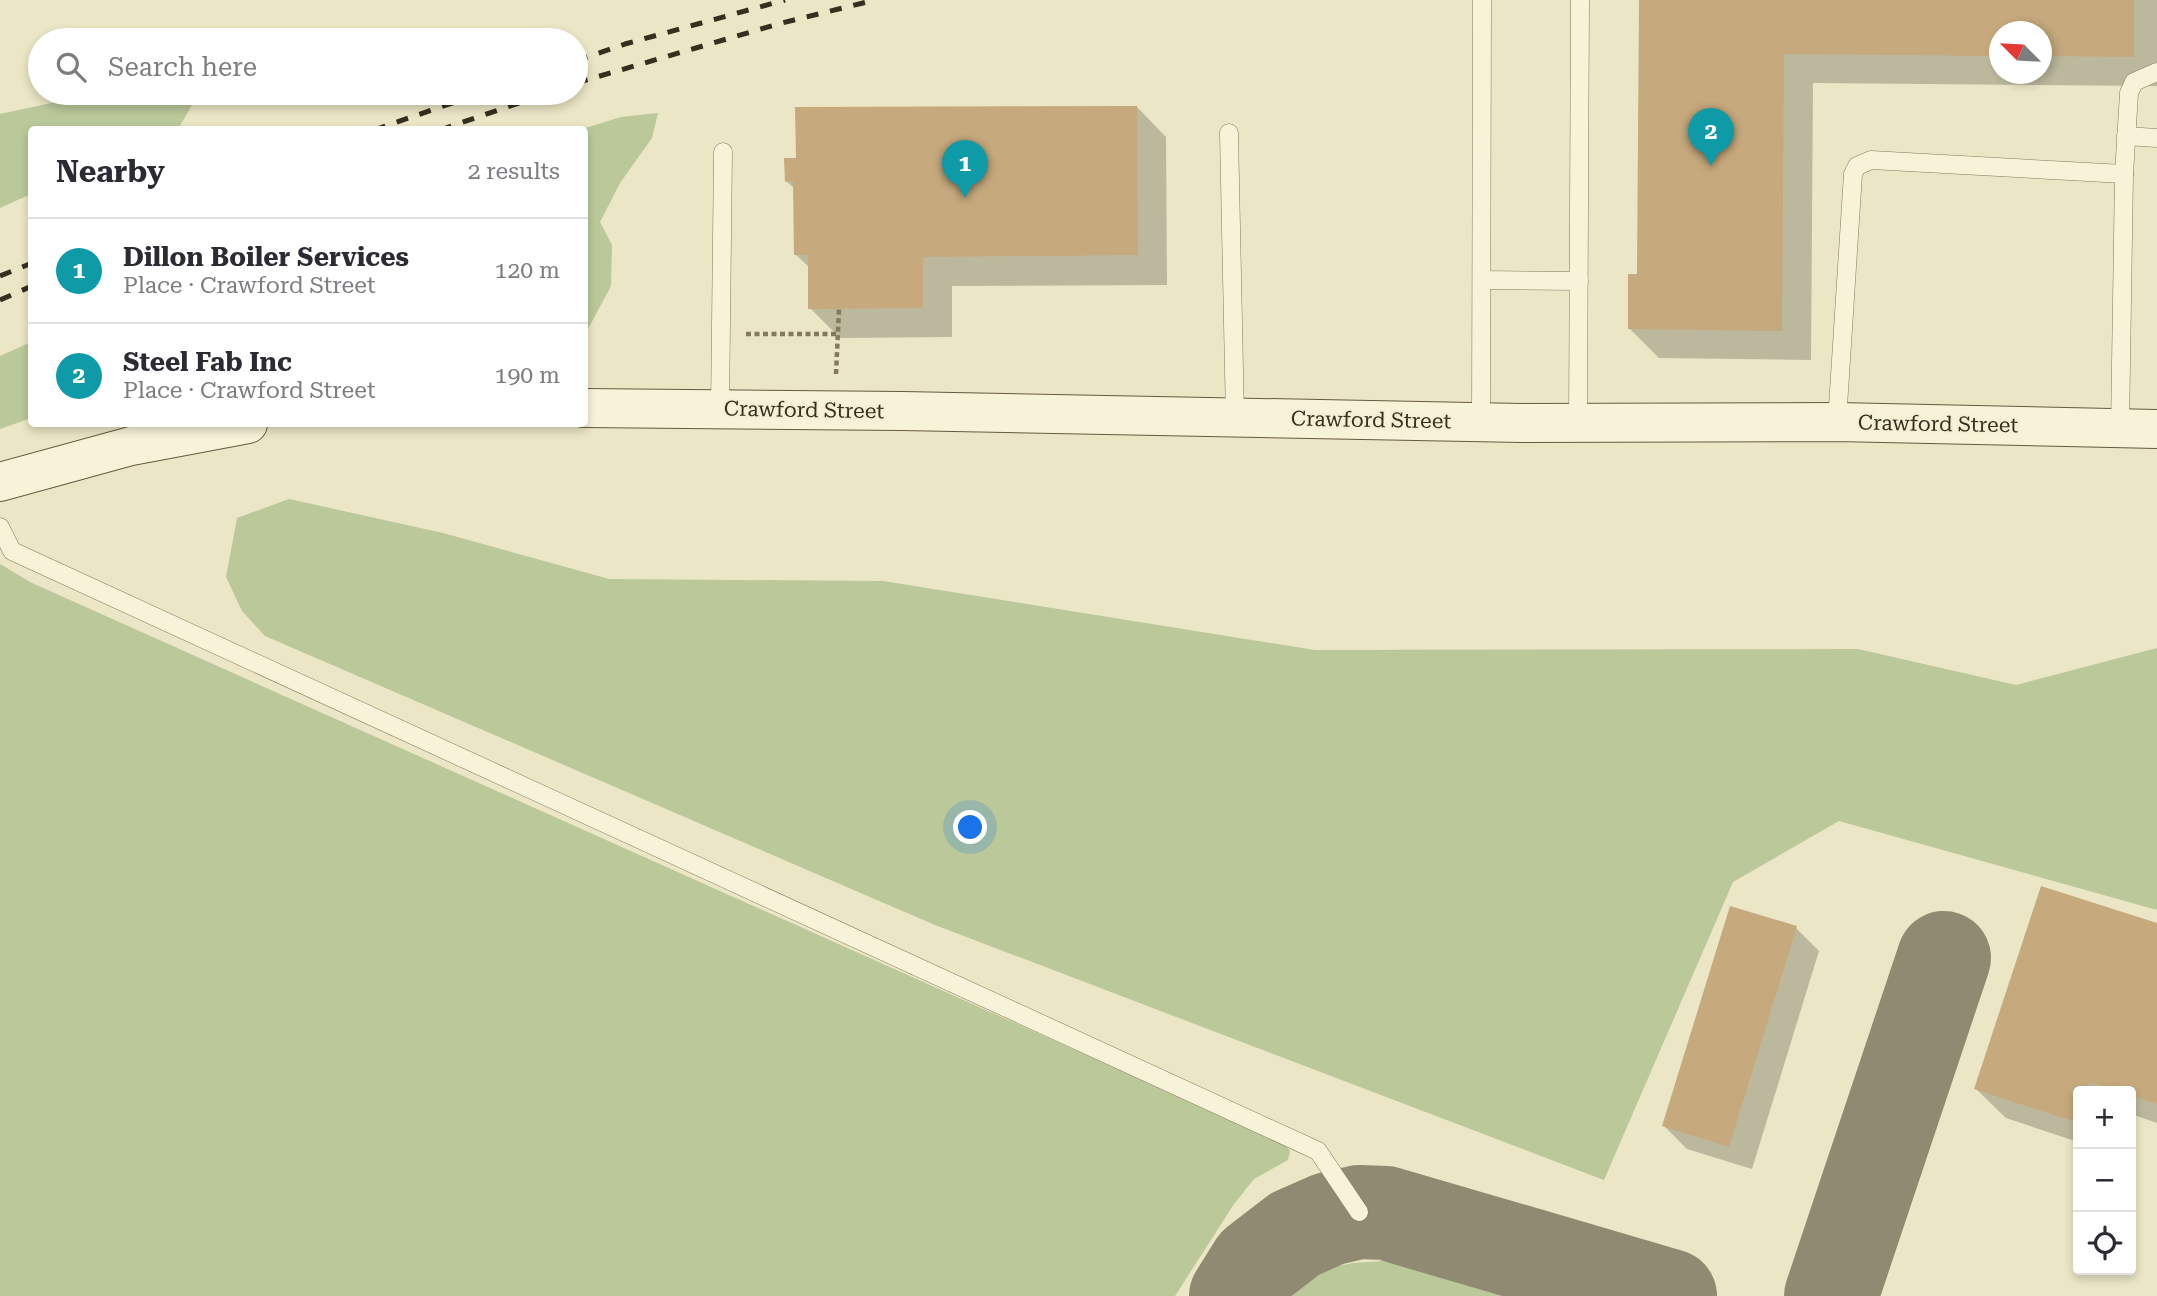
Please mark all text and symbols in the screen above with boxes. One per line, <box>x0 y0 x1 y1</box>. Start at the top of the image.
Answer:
north arrow <box>1989 21 2052 84</box>
search box <box>28 28 588 105</box>
icon: search <box>52 48 90 86</box>
text: Search here <box>108 52 257 82</box>
pin: 2 <box>1688 108 1734 166</box>
pin: 1 <box>942 140 988 198</box>
text: Nearby <box>56 154 165 189</box>
text: 2 results <box>468 158 560 185</box>
text: Dillon Boiler Services <box>123 242 409 272</box>
text: 1 <box>73 257 85 284</box>
text: 120 m <box>495 257 560 284</box>
text: Place · Crawford Street <box>123 272 376 299</box>
text: Steel Fab Inc <box>123 347 292 377</box>
text: 2 <box>73 362 85 389</box>
text: 190 m <box>495 362 560 389</box>
text: Place · Crawford Street <box>123 377 376 404</box>
street label: Crawford Street <box>724 397 885 423</box>
street label: Crawford Street <box>1291 407 1452 433</box>
street label: Crawford Street <box>1858 411 2019 437</box>
your location <box>953 810 987 844</box>
map controls <box>2073 1086 2136 1275</box>
button: + <box>2073 1086 2136 1149</box>
button: − <box>2073 1149 2136 1212</box>
button: locate <box>2073 1212 2136 1275</box>

